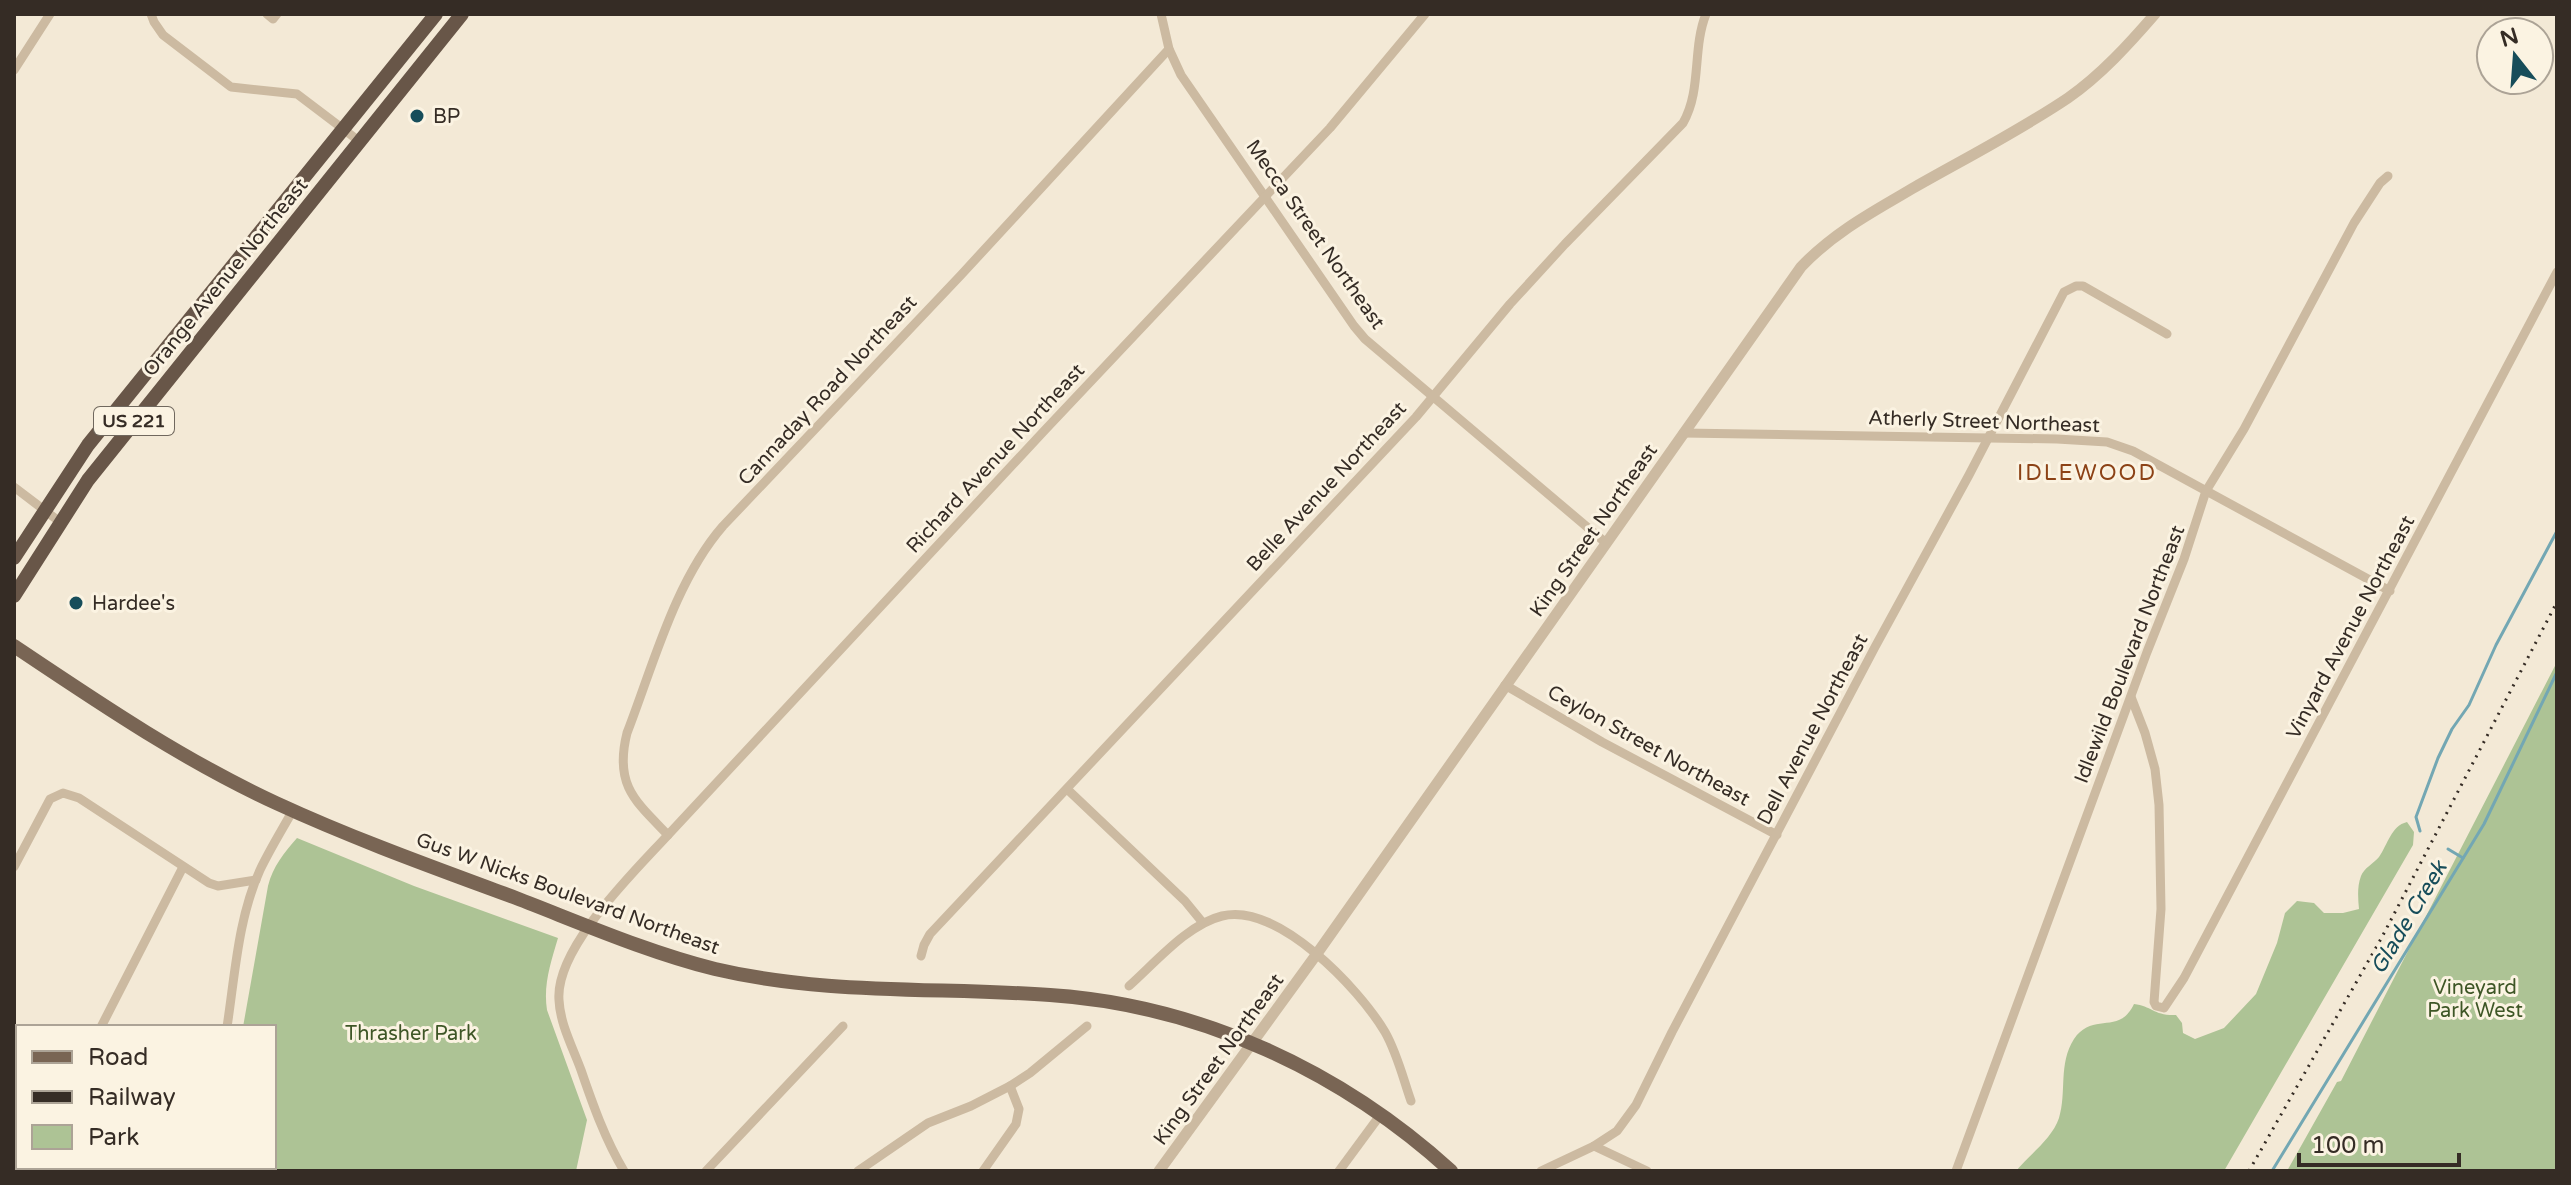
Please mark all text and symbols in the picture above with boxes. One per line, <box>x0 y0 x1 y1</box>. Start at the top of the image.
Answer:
north arrow <box>2475 16 2555 96</box>
text: N <box>2497 23 2522 53</box>
place label: BP <box>433 105 460 129</box>
marker: BP <box>408 107 426 125</box>
street label: Mecca Street Northeast <box>1241 135 1390 334</box>
street label: Orange Avenue Northeast <box>138 173 313 382</box>
street label: Cannaday Road Northeast <box>733 290 922 491</box>
street label: Richard Avenue Northeast <box>902 359 1090 558</box>
street label: Belle Avenue Northeast <box>1242 397 1412 577</box>
street label: Atherly Street Northeast <box>1868 406 2101 438</box>
road number: US 221 <box>94 407 174 435</box>
street label: King Street Northeast <box>1525 439 1663 622</box>
district label: IDLEWOOD <box>2017 460 2157 486</box>
street label: Vinyard Avenue Northeast <box>2282 511 2420 743</box>
street label: Idlewild Boulevard Northeast <box>2070 522 2190 787</box>
place label: Hardee's <box>92 592 175 616</box>
marker: Hardee's <box>67 594 85 612</box>
street label: Dell Avenue Northeast <box>1752 629 1874 829</box>
street label: Ceylon Street Northeast <box>1543 680 1754 812</box>
street label: Gus W Nicks Boulevard Northeast <box>413 828 723 960</box>
water label: Glade Creek <box>2365 855 2454 979</box>
street label: King Street Northeast <box>1149 969 1289 1150</box>
park label: Vineyard Park West <box>2427 976 2523 1023</box>
park label: Thrasher Park <box>345 1022 477 1046</box>
legend <box>16 1025 276 1169</box>
text: Road <box>88 1043 148 1072</box>
text: Railway <box>88 1083 176 1112</box>
scale bar <box>2299 1117 2459 1167</box>
text: Park <box>88 1123 139 1152</box>
text: 100 m <box>2311 1131 2385 1160</box>

